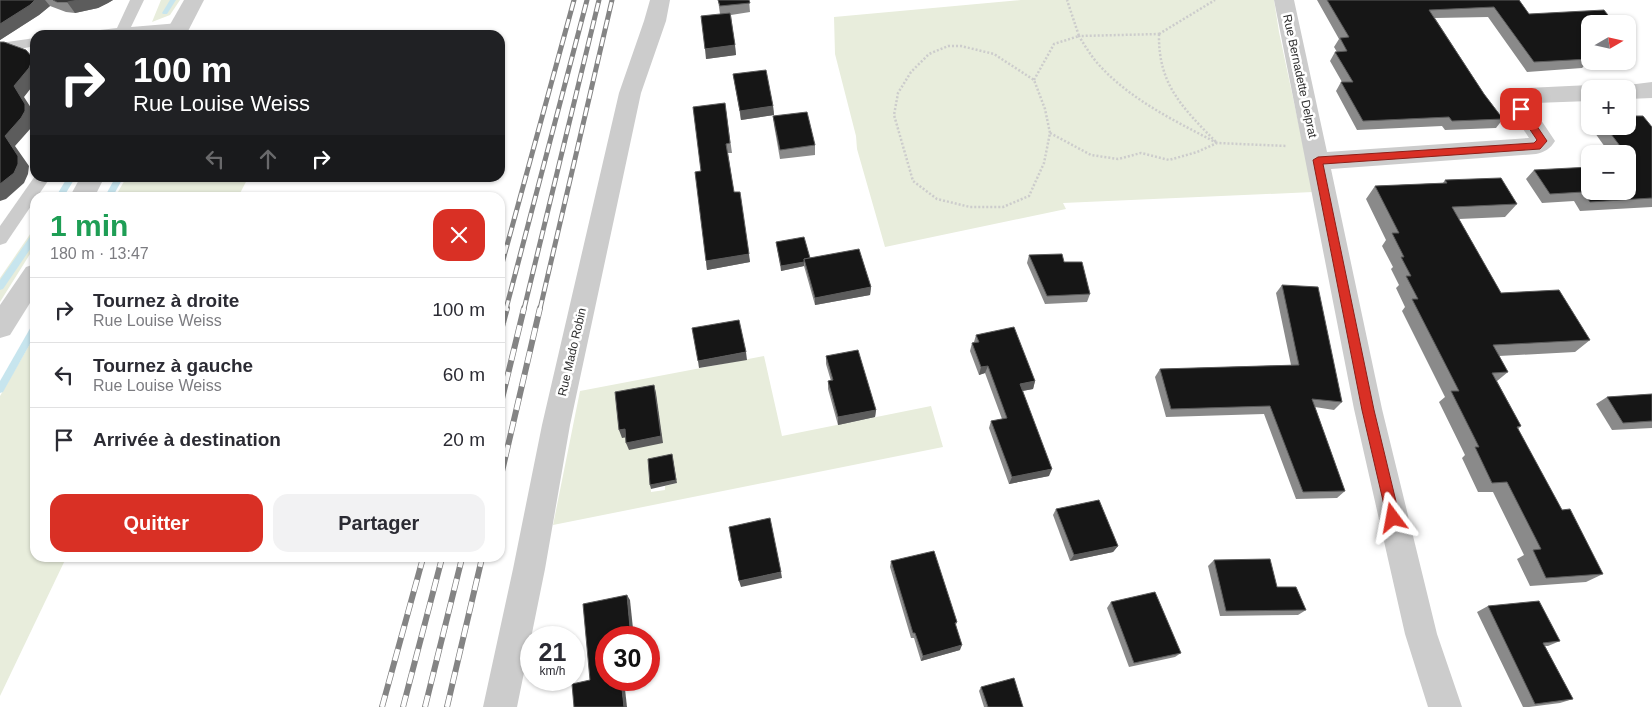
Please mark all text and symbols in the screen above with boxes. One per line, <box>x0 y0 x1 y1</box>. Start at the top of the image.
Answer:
street label: Rue Bernadette Delprat <box>1280 13 1320 140</box>
north arrow <box>1581 15 1636 70</box>
map controls <box>1581 15 1636 200</box>
icon: right <box>50 50 115 115</box>
text: 100 m <box>133 50 232 89</box>
button: + <box>1581 80 1636 135</box>
pin <box>1500 88 1542 130</box>
text: Rue Louise Weiss <box>133 91 310 116</box>
icon: arrive <box>1507 95 1535 123</box>
icon: left <box>201 145 229 173</box>
icon: ahead <box>254 145 282 173</box>
icon: right <box>307 145 335 173</box>
button: − <box>1581 145 1636 200</box>
text: 1 min <box>50 209 128 242</box>
button: close <box>433 209 485 261</box>
text: 180 m · 13:47 <box>50 245 149 262</box>
text: Tournez à droite <box>93 290 239 311</box>
icon: right <box>50 296 78 324</box>
text: 100 m <box>432 299 485 320</box>
street label: Rue Mado Robin <box>555 307 589 397</box>
text: Rue Louise Weiss <box>93 312 222 329</box>
text: Tournez à gauche <box>93 355 253 376</box>
icon: left <box>50 361 78 389</box>
text: 60 m <box>443 364 485 385</box>
text: Rue Louise Weiss <box>93 377 222 394</box>
icon: arrive <box>50 426 78 454</box>
text: Arrivée à destination <box>93 429 281 450</box>
text: 20 m <box>443 429 485 450</box>
position arrow <box>1366 491 1418 543</box>
button: Quitter <box>50 494 263 552</box>
button: Partager <box>273 494 485 552</box>
speed limit sign: 30 <box>595 626 660 691</box>
text: 21 <box>539 638 566 666</box>
text: km/h <box>539 664 566 678</box>

